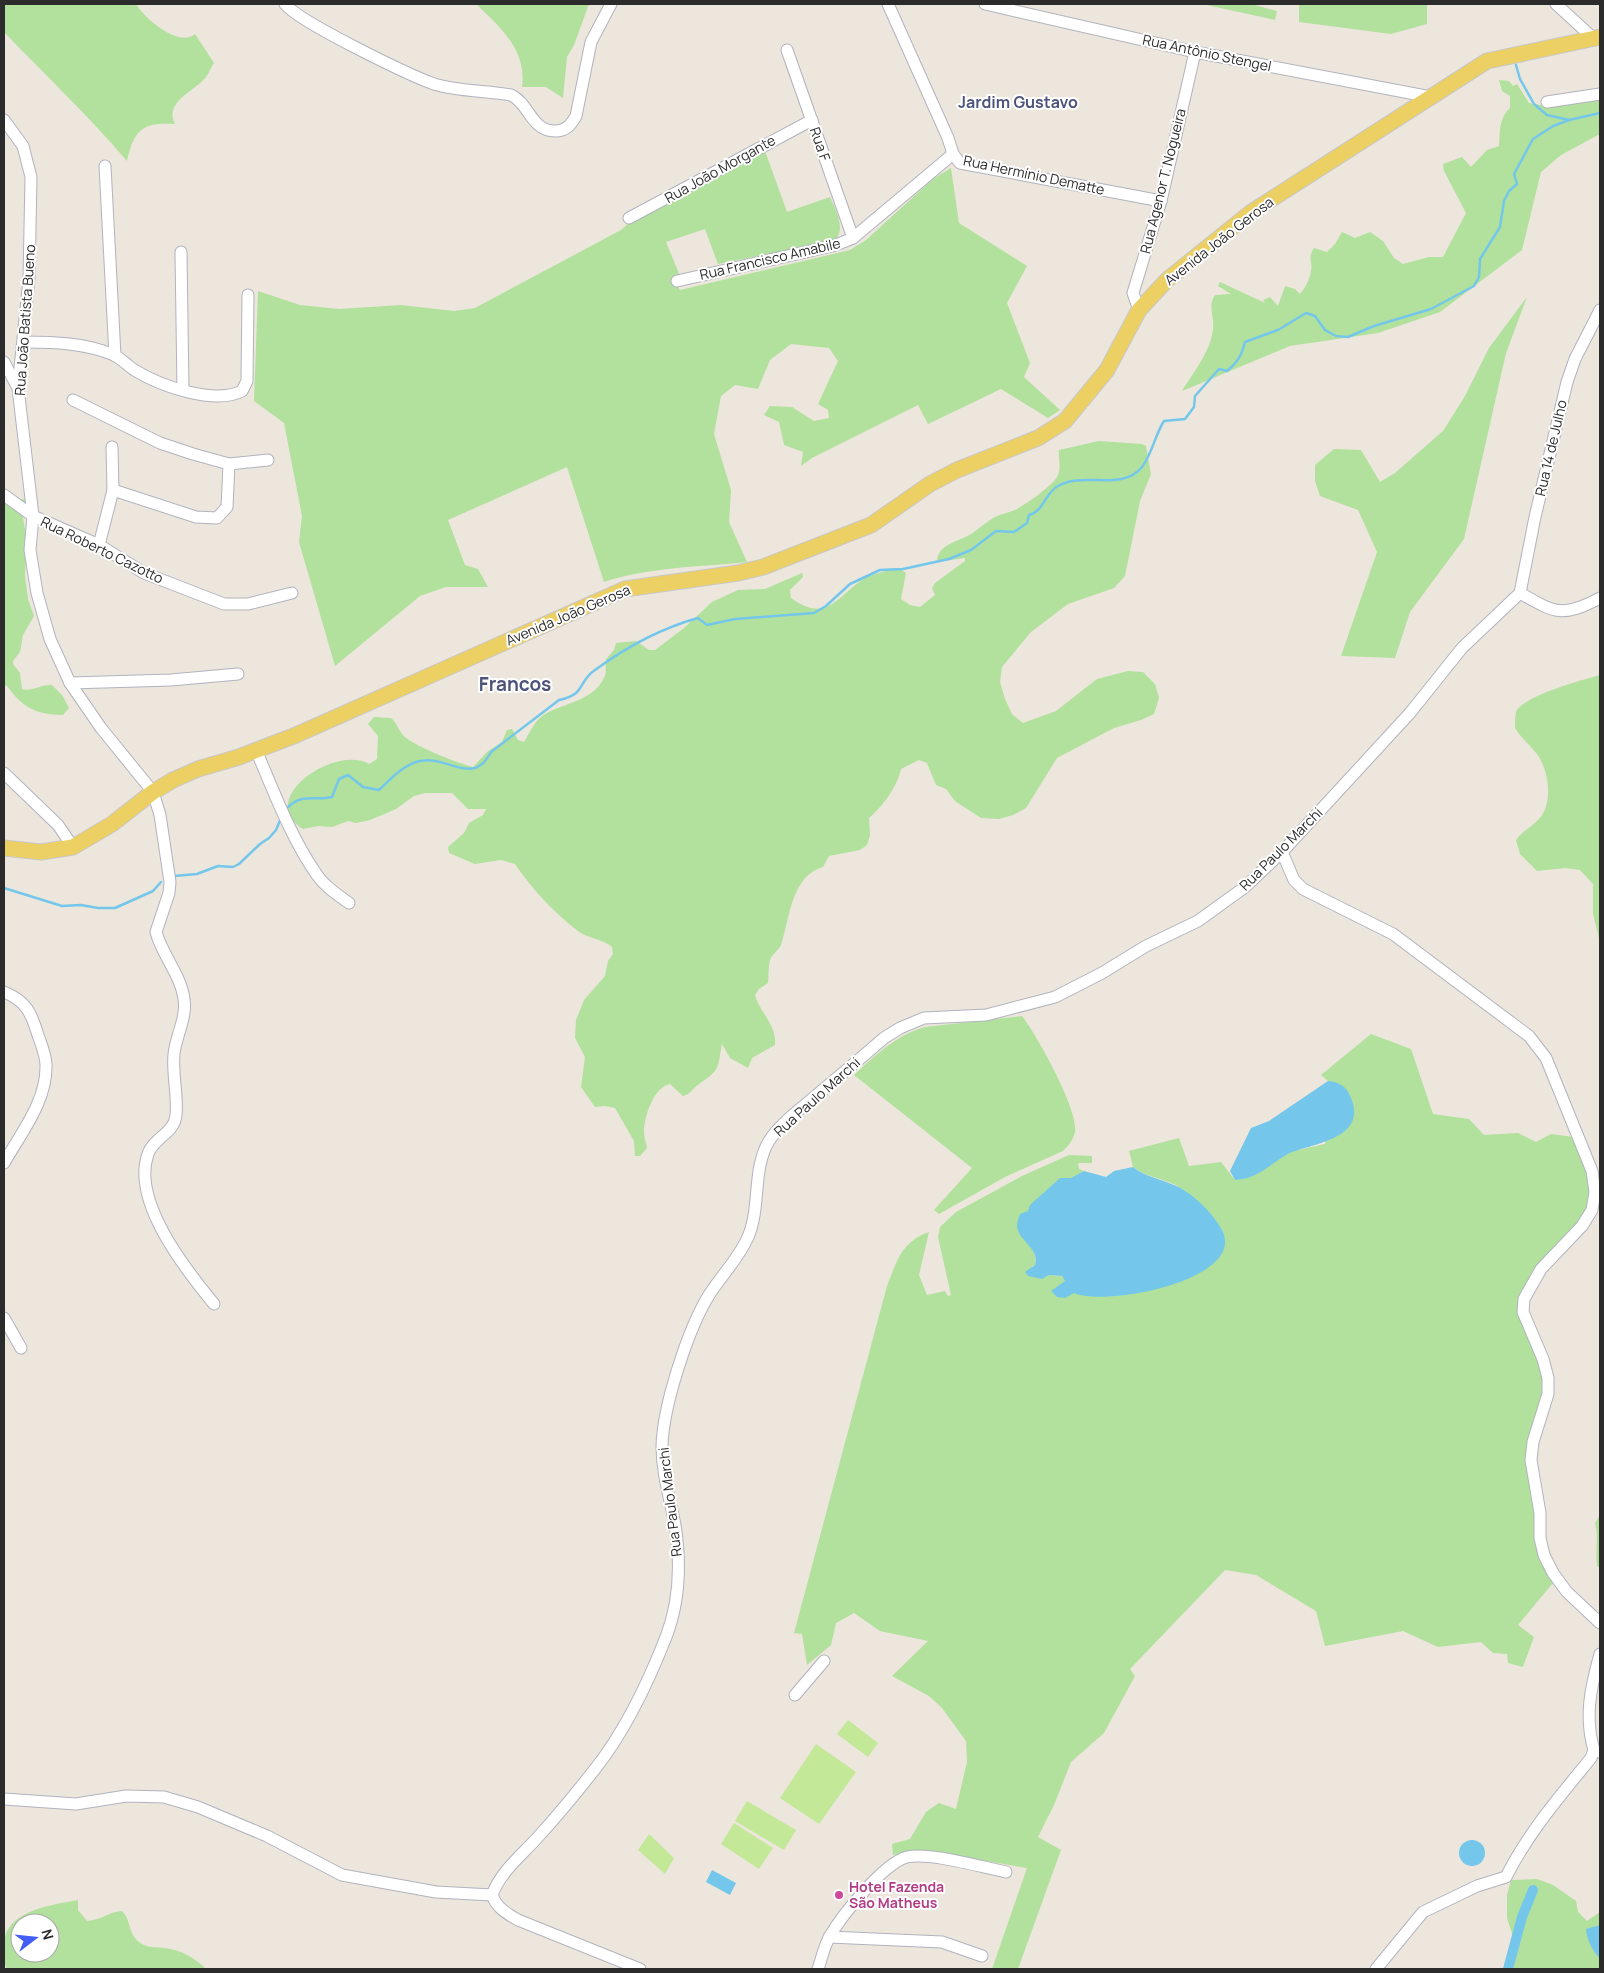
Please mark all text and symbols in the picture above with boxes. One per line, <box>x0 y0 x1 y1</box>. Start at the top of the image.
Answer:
street label: Rua Antônio Stengel <box>1141 30 1273 75</box>
district label: Jardim Gustavo <box>958 91 1078 113</box>
street label: Rua Agenor T. Nogueira <box>1135 106 1190 255</box>
street label: Rua F <box>806 124 835 163</box>
street label: Rua João Morgante <box>661 130 779 207</box>
street label: Rua Hermínio Dematte <box>962 150 1106 199</box>
street label: Avenida João Gerosa <box>1160 192 1277 289</box>
street label: Rua Francisco Amabile <box>698 233 842 284</box>
street label: Rua João Batista Bueno <box>10 244 39 396</box>
street label: Rua 14 de Julho <box>1530 398 1571 498</box>
street label: Rua Roberto Cazotto <box>38 512 167 588</box>
street label: Avenida João Gerosa <box>503 580 633 649</box>
district label: Francos <box>479 671 551 697</box>
street label: Rua Paulo Marchi <box>1235 803 1326 894</box>
street label: Rua Paulo Marchi <box>769 1053 864 1141</box>
street label: Rua Paulo Marchi <box>653 1446 686 1558</box>
place label: Hotel Fazenda São Matheus <box>849 1877 944 1912</box>
marker: Hotel Fazenda São Matheus <box>833 1889 845 1901</box>
north arrow <box>10 1913 60 1963</box>
text: N <box>37 1927 58 1942</box>

